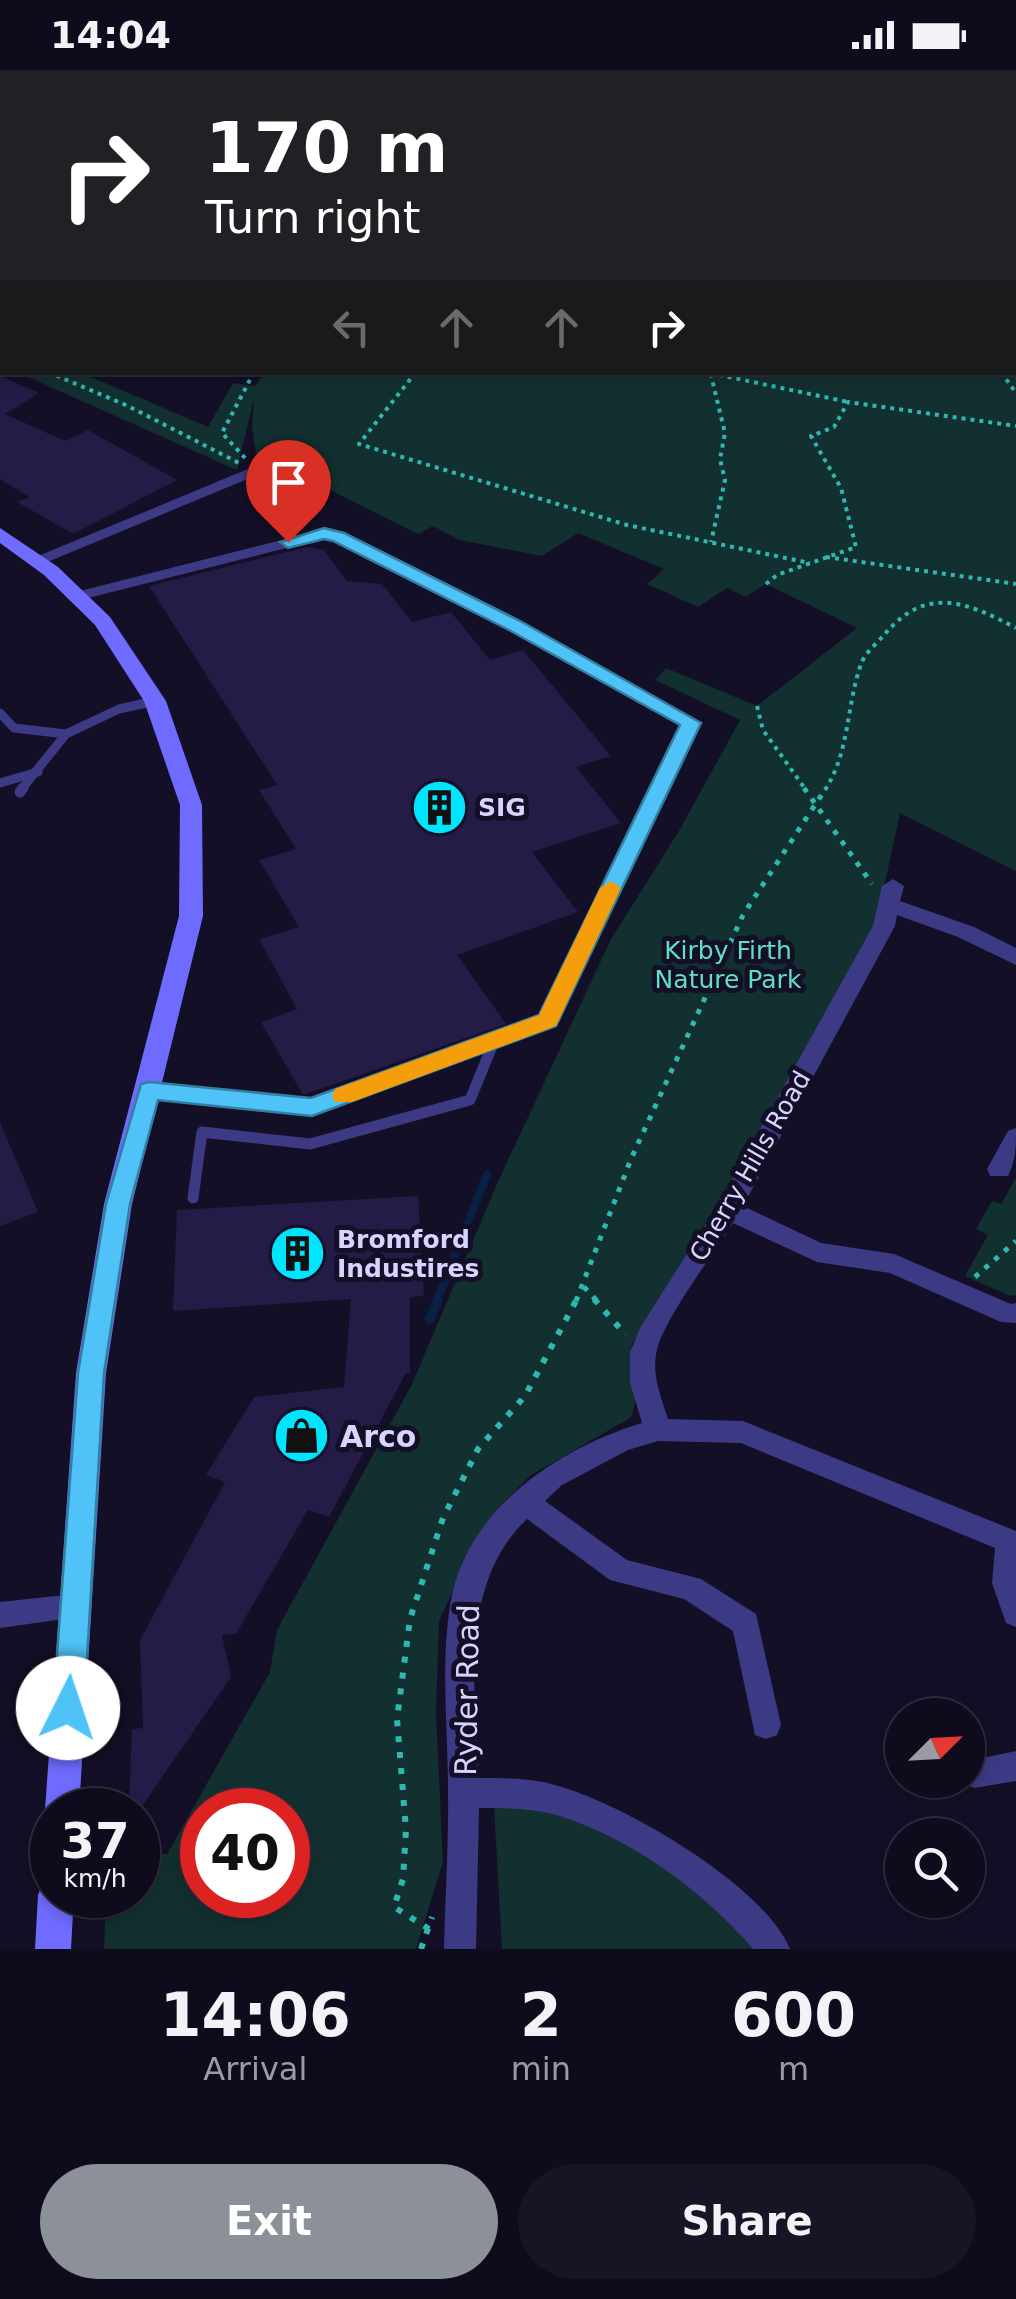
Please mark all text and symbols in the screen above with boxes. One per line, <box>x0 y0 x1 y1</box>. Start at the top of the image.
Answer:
text: 14:04 <box>50 13 171 57</box>
text: 170 m <box>205 107 448 189</box>
icon: right <box>40 110 170 240</box>
text: Turn right <box>205 191 420 244</box>
icon: left <box>324 300 379 355</box>
icon: ahead <box>429 300 484 355</box>
icon: ahead <box>534 300 589 355</box>
icon: right <box>639 300 694 355</box>
pin <box>246 440 331 543</box>
icon: arrive <box>261 455 316 510</box>
building icon: SIG <box>409 777 469 837</box>
place label: SIG <box>478 793 526 822</box>
park label: Kirby Firth Nature Park <box>655 936 802 994</box>
street label: Cherry Hills Road <box>684 1066 816 1266</box>
building icon: Bromford Industires <box>268 1223 328 1283</box>
place label: Bromford Industires <box>337 1225 479 1283</box>
shop icon: Arco <box>271 1406 331 1466</box>
place label: Arco <box>340 1419 416 1454</box>
street label: Ryder Road <box>448 1604 486 1776</box>
position arrow <box>16 1656 120 1760</box>
north arrow <box>885 1698 985 1798</box>
map controls <box>885 1698 985 1918</box>
speed limit sign: 40 <box>180 1788 310 1918</box>
text: 37 <box>60 1812 130 1870</box>
button: search <box>885 1818 985 1918</box>
text: km/h <box>63 1864 127 1893</box>
text: 14:06 <box>160 1980 351 2050</box>
text: 2 <box>520 1980 562 2050</box>
text: 600 <box>731 1980 856 2050</box>
text: Arrival <box>203 2050 307 2088</box>
text: min <box>511 2050 571 2088</box>
text: m <box>778 2050 809 2088</box>
button: Exit <box>40 2164 498 2279</box>
button: Share <box>518 2164 976 2279</box>

